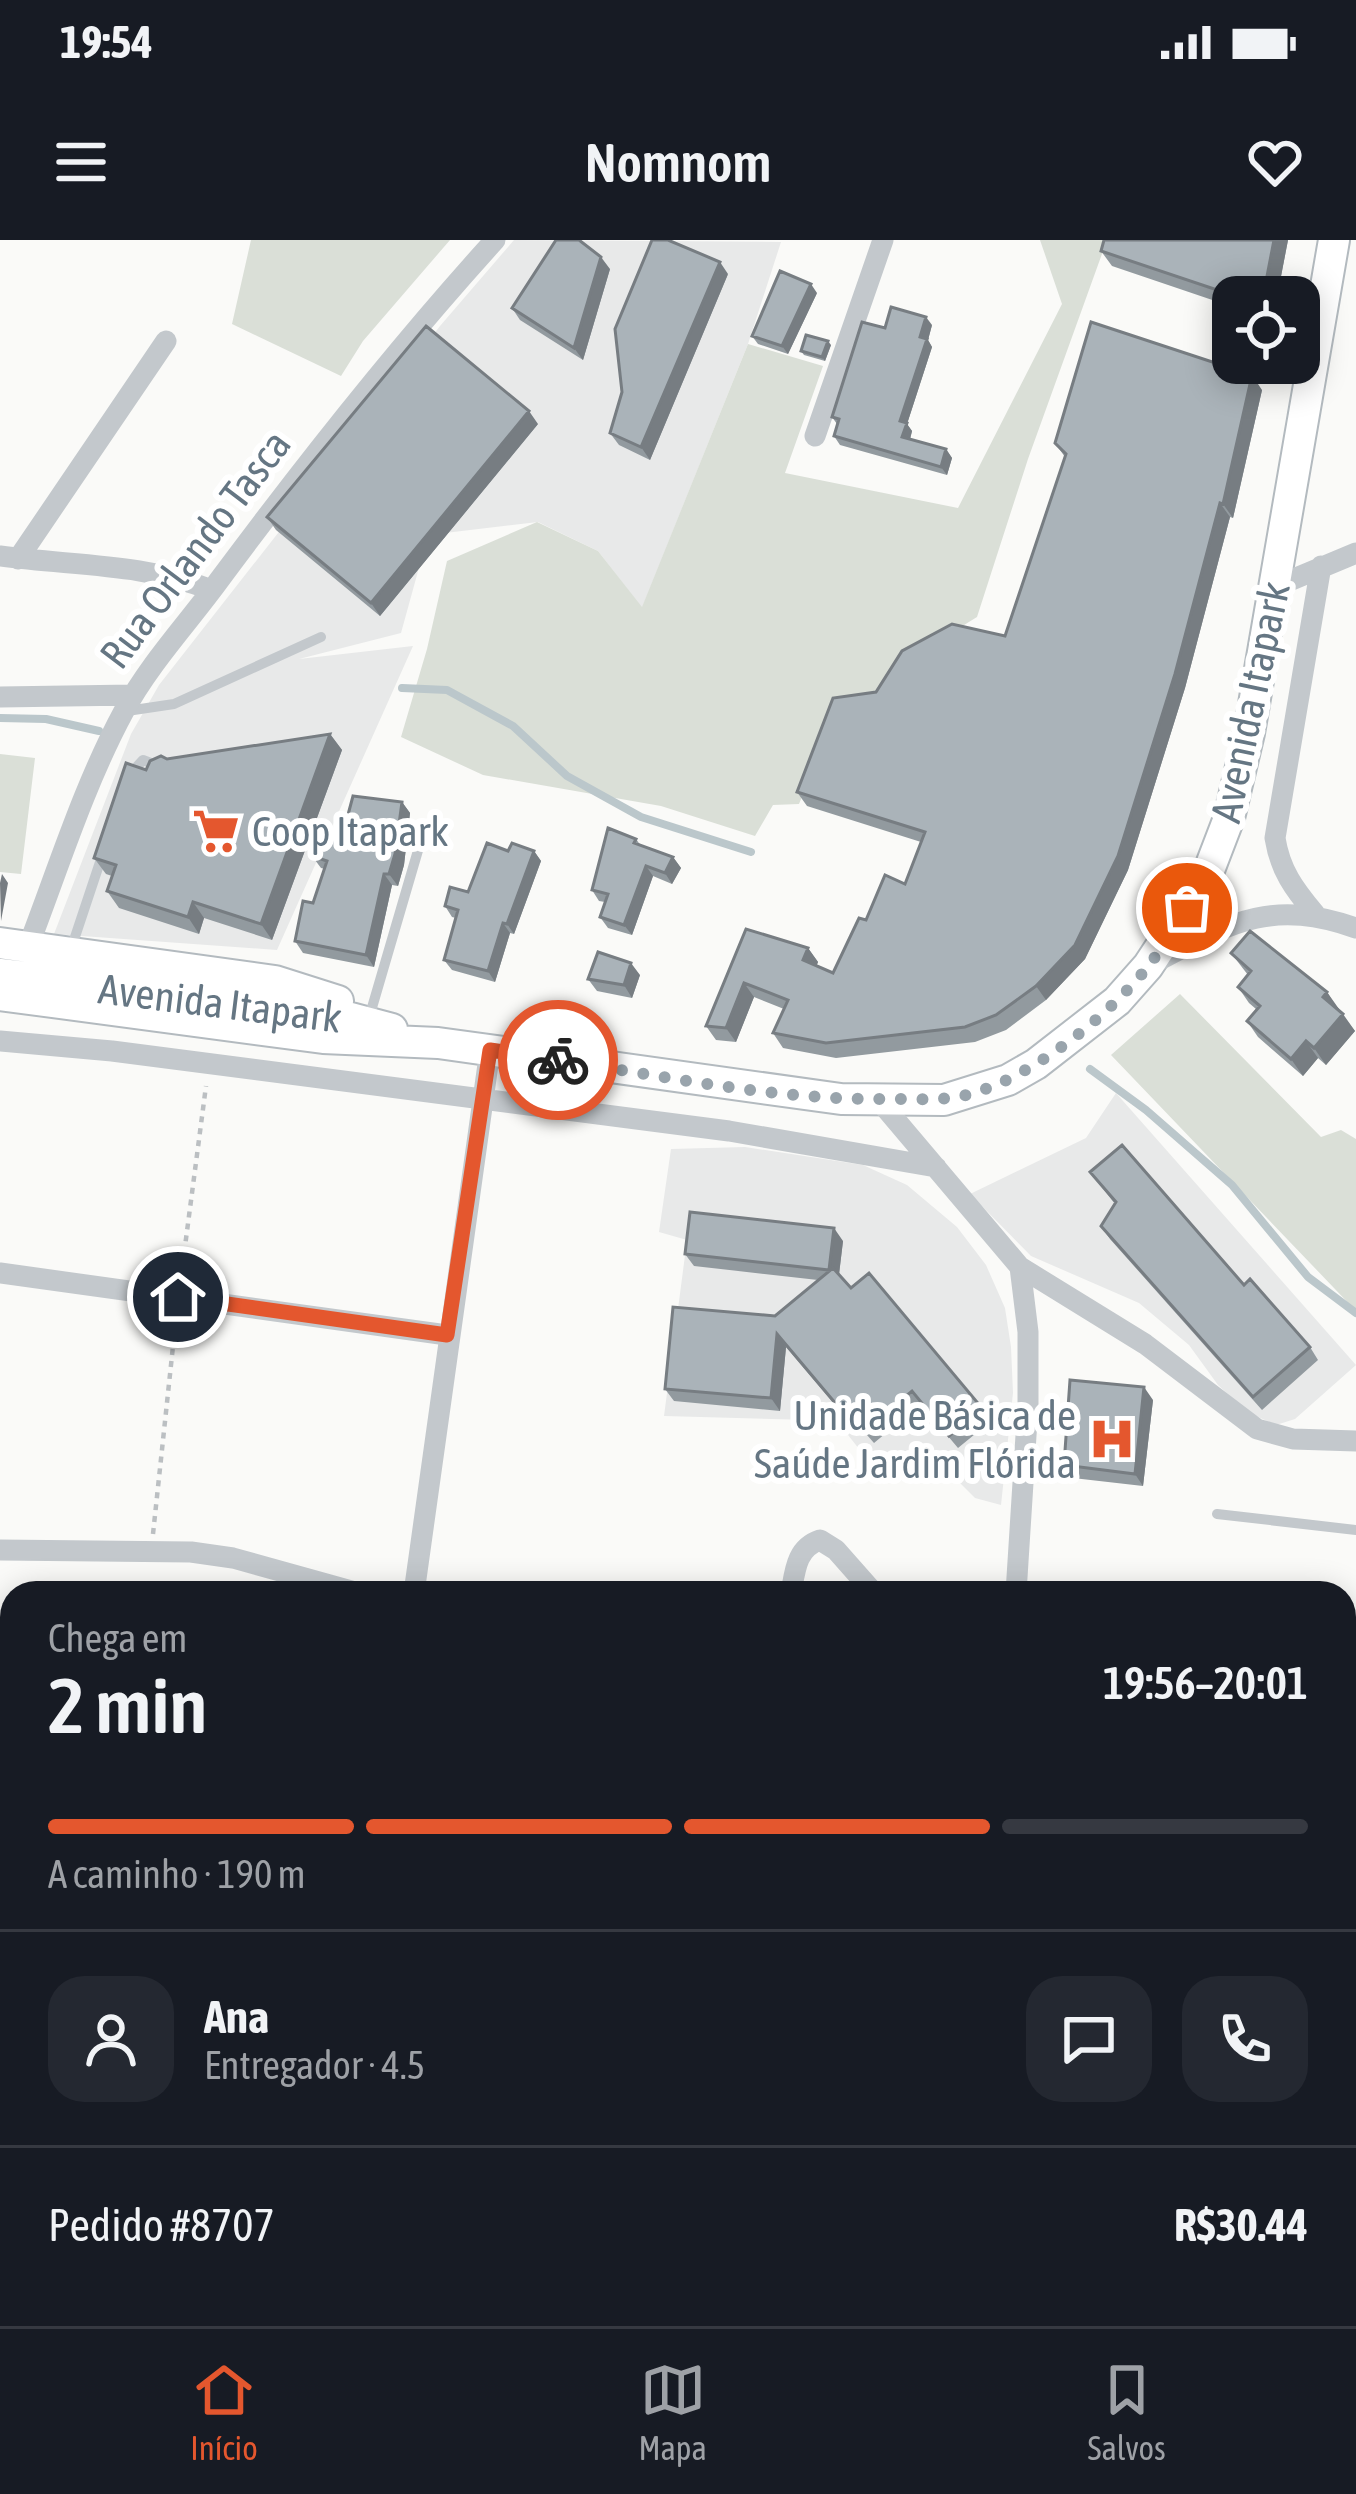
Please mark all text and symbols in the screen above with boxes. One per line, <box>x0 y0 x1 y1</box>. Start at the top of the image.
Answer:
text: 19:54 <box>60 16 153 68</box>
icon: menu <box>48 129 114 195</box>
icon: heart <box>1242 129 1308 195</box>
text: Nomnom <box>585 132 771 193</box>
map controls <box>1212 276 1320 384</box>
button: locate <box>1212 276 1320 384</box>
street label: Rua Orlando Tasca <box>90 421 300 677</box>
street label: Avenida Itapark <box>1201 577 1299 827</box>
supermarket icon: Coop Itapark <box>191 806 241 856</box>
place label: Coop Itapark <box>252 807 449 855</box>
pin <box>1136 857 1238 959</box>
icon: bag <box>1154 875 1220 941</box>
street label: Avenida Itapark <box>96 964 344 1042</box>
courier <box>498 1000 618 1120</box>
icon: bike <box>525 1027 591 1093</box>
pin <box>127 1246 229 1348</box>
icon: home <box>145 1264 211 1330</box>
place label: Unidade Básica de Saúde Jardim Flórida <box>754 1391 1076 1487</box>
hospital icon: Unidade Básica de Saúde Jardim Flórida <box>1087 1414 1137 1464</box>
text: Chega em <box>48 1616 187 1660</box>
text: 19:56–20:01 <box>1103 1657 1308 1709</box>
text: 2 min <box>48 1660 207 1750</box>
text: A caminho · 190 m <box>48 1852 306 1896</box>
button: person <box>48 1976 174 2102</box>
button: chat <box>1026 1976 1152 2102</box>
button: phone <box>1182 1976 1308 2102</box>
text: Ana <box>204 1991 269 2043</box>
text: Entregador · 4.5 <box>204 2043 425 2087</box>
text: Pedido #8707 <box>48 2199 275 2251</box>
text: R$30.44 <box>1174 2199 1308 2251</box>
tab: Início <box>190 2357 258 2467</box>
tab: Mapa <box>638 2357 707 2467</box>
tab: Salvos <box>1088 2357 1166 2467</box>

